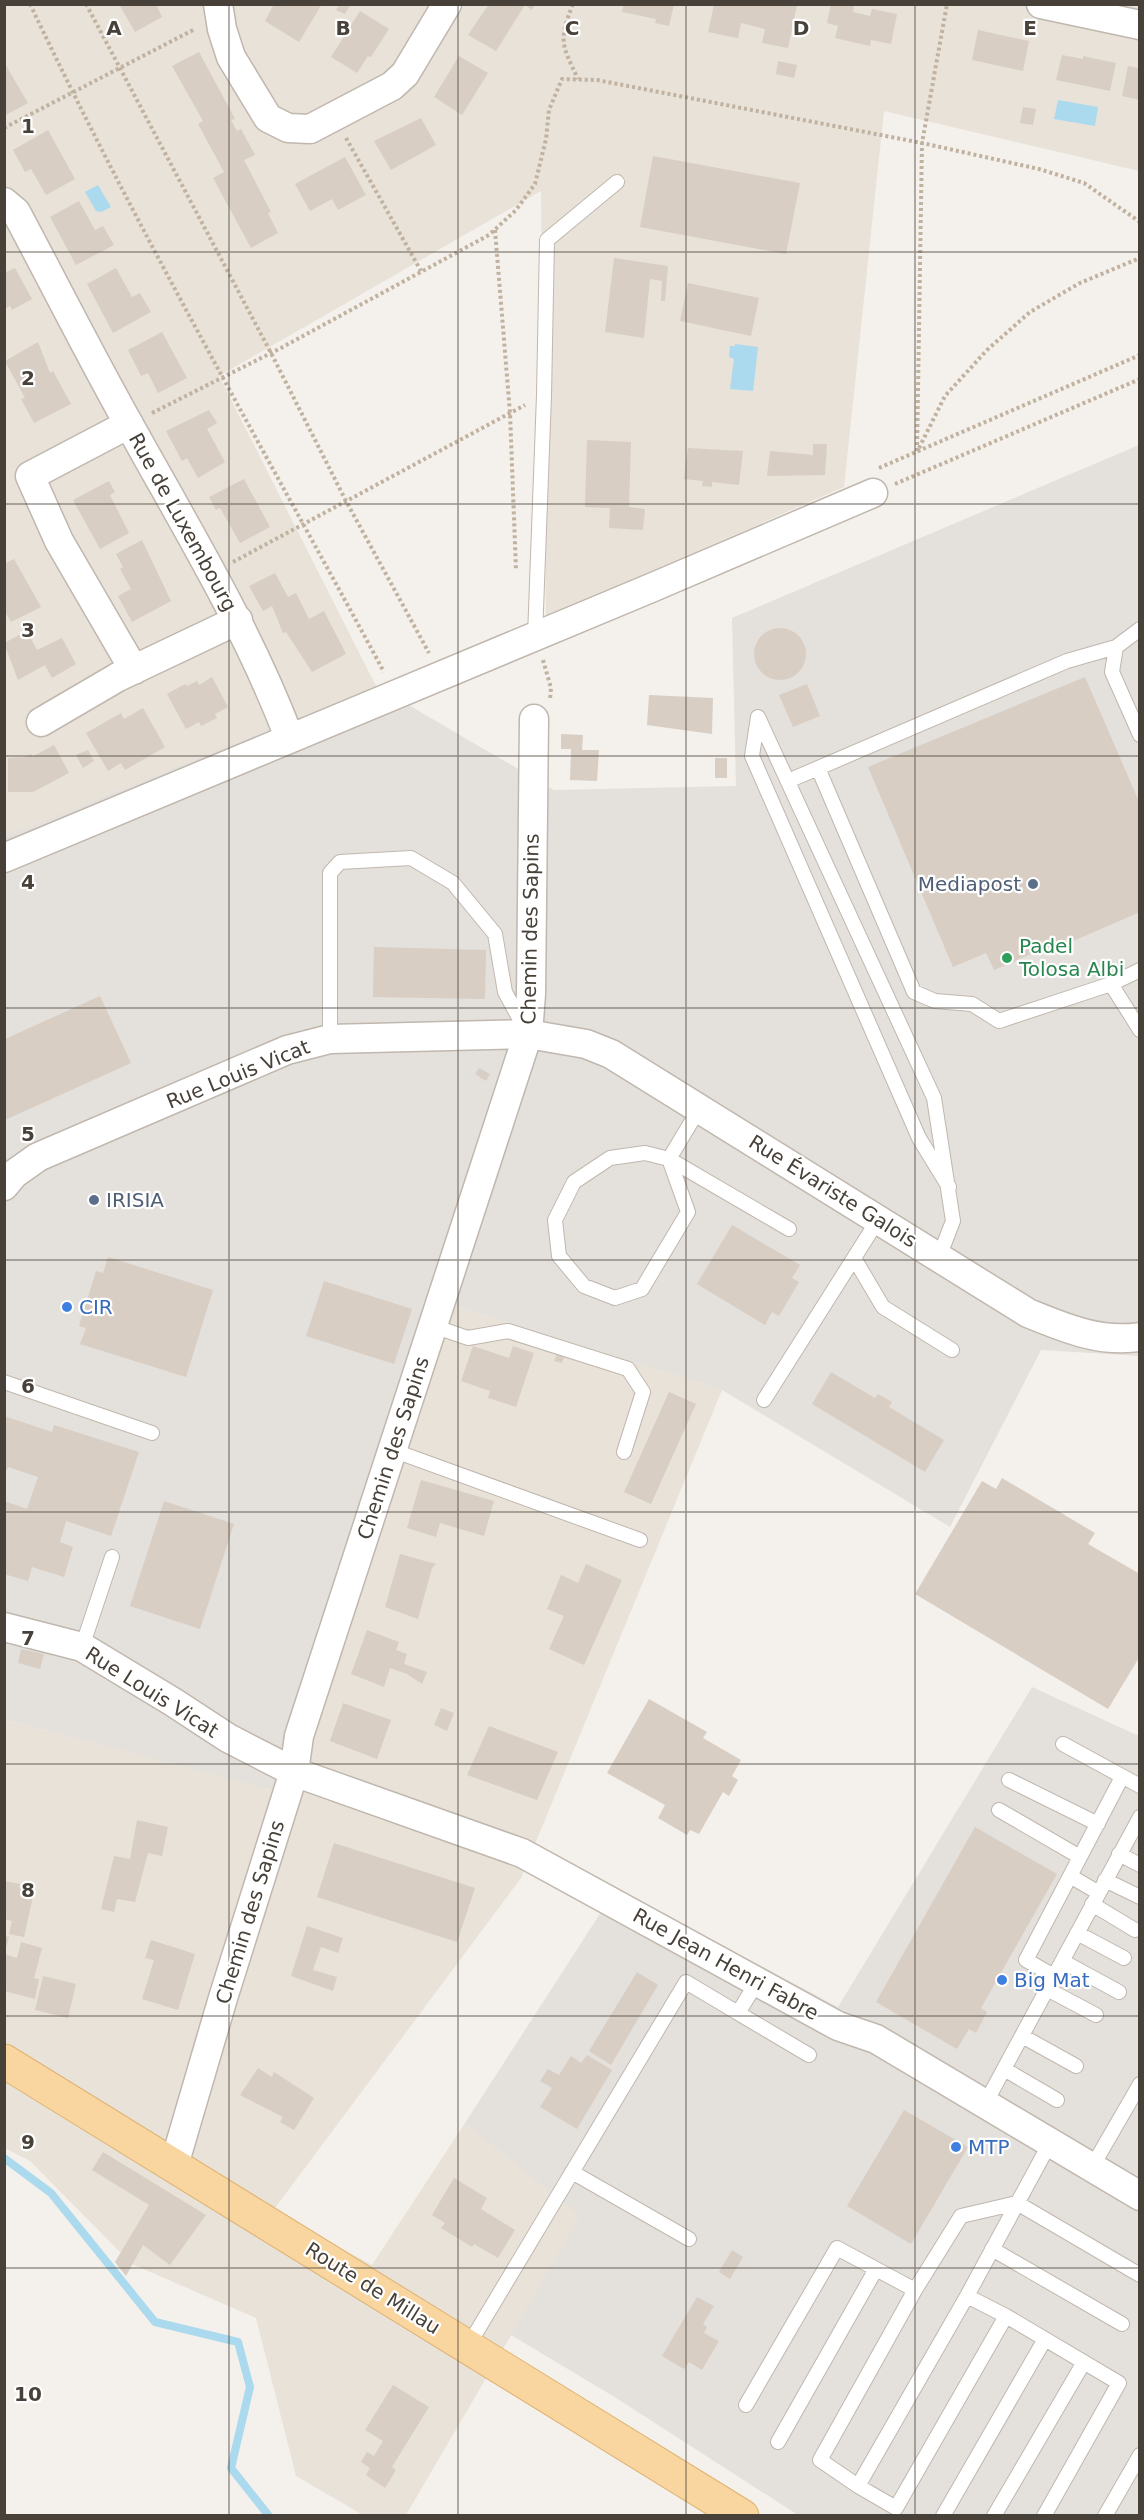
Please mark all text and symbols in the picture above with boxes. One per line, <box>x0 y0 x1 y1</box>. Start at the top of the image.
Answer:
text: A <box>106 16 122 40</box>
text: B <box>335 16 351 40</box>
text: C <box>565 16 579 40</box>
text: D <box>793 16 809 40</box>
text: E <box>1023 16 1037 40</box>
text: 1 <box>21 114 35 138</box>
text: 2 <box>21 366 35 390</box>
street label: Rue de Luxembourg <box>124 429 242 615</box>
text: 3 <box>21 618 35 642</box>
street label: Chemin des Sapins <box>516 833 544 1025</box>
text: 4 <box>21 870 35 894</box>
place label: Mediapost <box>918 872 1021 896</box>
marker: Mediapost <box>1026 877 1040 891</box>
place label: Padel Tolosa Albi <box>1018 934 1124 981</box>
marker: Padel Tolosa Albi <box>1000 951 1014 965</box>
street label: Rue Louis Vicat <box>163 1034 313 1114</box>
text: 5 <box>21 1122 35 1146</box>
street label: Rue Évariste Galois <box>745 1130 921 1252</box>
place label: IRISIA <box>106 1188 164 1212</box>
marker: IRISIA <box>87 1193 101 1207</box>
place label: CIR <box>79 1295 113 1319</box>
marker: CIR <box>60 1300 74 1314</box>
street label: Chemin des Sapins <box>352 1353 434 1543</box>
text: 6 <box>21 1374 35 1398</box>
text: 7 <box>21 1626 35 1650</box>
street label: Rue Louis Vicat <box>81 1641 223 1743</box>
street label: Chemin des Sapins <box>211 1817 289 2007</box>
text: 8 <box>21 1878 35 1902</box>
street label: Rue Jean Henri Fabre <box>629 1903 823 2025</box>
place label: Big Mat <box>1014 1968 1090 1992</box>
marker: Big Mat <box>995 1973 1009 1987</box>
text: 9 <box>21 2130 35 2154</box>
place label: MTP <box>968 2135 1010 2159</box>
marker: MTP <box>949 2140 963 2154</box>
street label: Route de Millau <box>301 2237 445 2339</box>
text: 10 <box>14 2382 42 2406</box>

